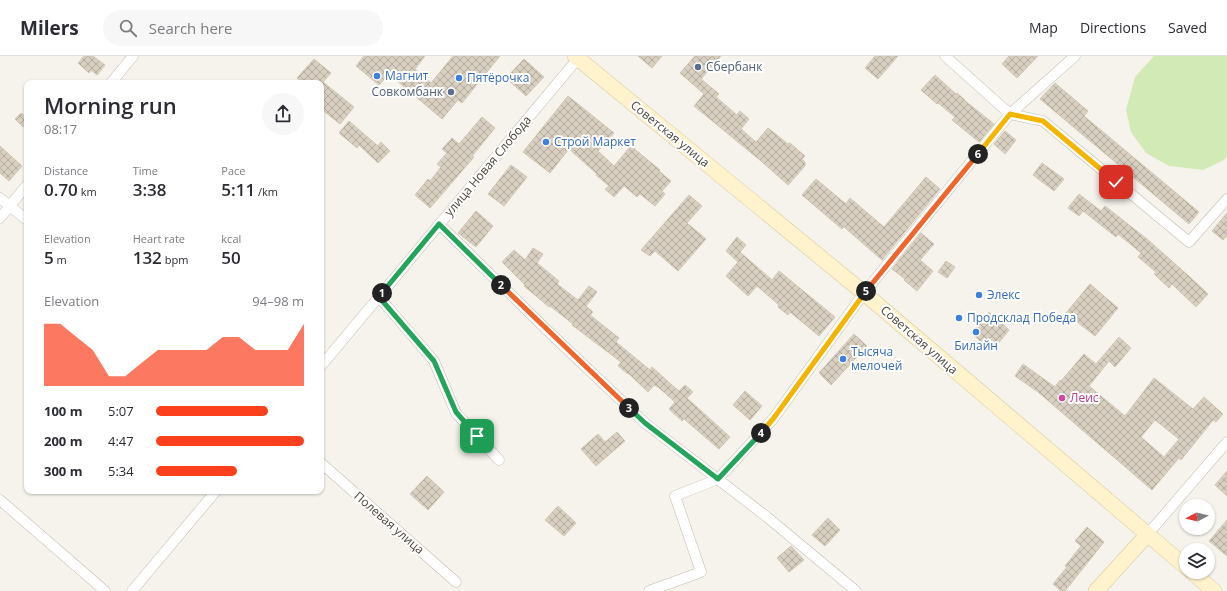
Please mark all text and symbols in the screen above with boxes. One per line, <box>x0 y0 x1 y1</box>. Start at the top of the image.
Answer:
search box <box>103 10 383 46</box>
text: Milers <box>20 15 79 41</box>
icon: search <box>117 17 139 39</box>
text: Search here <box>149 18 232 38</box>
text: Map <box>1029 18 1058 37</box>
text: Directions <box>1080 18 1146 37</box>
text: Saved <box>1168 18 1207 37</box>
place label: Сбербанк <box>706 58 763 75</box>
marker: Сбербанк <box>693 62 703 72</box>
place label: Магнит <box>385 67 429 84</box>
place label: Пятёрочка <box>467 69 529 86</box>
marker: Магнит <box>372 71 382 81</box>
marker: Пятёрочка <box>454 73 464 83</box>
place label: Совкомбанк <box>372 83 444 100</box>
marker: Совкомбанк <box>446 87 456 97</box>
text: Morning run <box>44 90 177 120</box>
button: share <box>262 93 304 135</box>
street label: Советская улица <box>627 96 713 171</box>
street label: улица Новая Слобода <box>440 112 535 220</box>
text: 08:17 <box>44 120 77 138</box>
place label: Строй Маркет <box>554 133 636 150</box>
marker: Строй Маркет <box>541 137 551 147</box>
pin: 6 <box>968 144 988 164</box>
text: 6 <box>975 146 981 161</box>
text: Distance <box>44 163 88 178</box>
text: Time <box>133 163 158 178</box>
text: Pace <box>221 163 246 178</box>
pin <box>1099 165 1133 199</box>
icon: check <box>1105 171 1127 193</box>
text: 0.70 <box>44 178 78 201</box>
text: 3:38 <box>133 178 166 201</box>
text: 5:11 <box>221 178 255 201</box>
text: km <box>78 184 97 199</box>
text: /km <box>255 184 278 199</box>
text: Elevation <box>44 231 91 246</box>
text: Heart rate <box>133 231 185 246</box>
text: kcal <box>221 231 241 246</box>
text: 5 <box>44 246 54 269</box>
text: 132 <box>133 246 162 269</box>
text: 50 <box>221 246 241 269</box>
text: m <box>54 252 67 267</box>
text: bpm <box>162 252 188 267</box>
pin: 2 <box>491 275 511 295</box>
text: 2 <box>498 277 504 292</box>
pin: 5 <box>856 281 876 301</box>
pin: 1 <box>372 283 392 303</box>
text: 5 <box>863 283 869 298</box>
text: 1 <box>379 285 385 300</box>
place label: Элекс <box>987 286 1020 303</box>
marker: Элекс <box>974 290 984 300</box>
text: Elevation <box>44 292 99 310</box>
text: 94–98 m <box>252 292 304 310</box>
street label: Советская улица <box>877 301 962 378</box>
place label: Продсклад Победа <box>967 309 1076 326</box>
marker: Продсклад Победа <box>954 313 964 323</box>
marker: Билайн <box>971 327 981 337</box>
place label: Билайн <box>954 337 998 354</box>
place label: Тысяча мелочей <box>851 343 902 374</box>
marker: Тысяча мелочей <box>838 354 848 364</box>
place label: Леис <box>1070 389 1099 406</box>
marker: Леис <box>1057 393 1067 403</box>
pin: 3 <box>619 398 639 418</box>
text: 3 <box>626 400 632 415</box>
text: 100 m <box>44 402 82 420</box>
text: 5:07 <box>108 402 134 420</box>
pin <box>460 419 494 453</box>
pin: 4 <box>751 423 771 443</box>
icon: arrive <box>466 425 488 447</box>
text: 4 <box>758 425 764 440</box>
text: 200 m <box>44 432 82 450</box>
text: 4:47 <box>108 432 134 450</box>
text: 300 m <box>44 462 82 480</box>
text: 5:34 <box>108 462 134 480</box>
street label: Полевая улица <box>351 487 428 558</box>
north arrow <box>1179 499 1215 535</box>
map controls <box>1179 499 1215 579</box>
button: layers <box>1179 543 1215 579</box>

